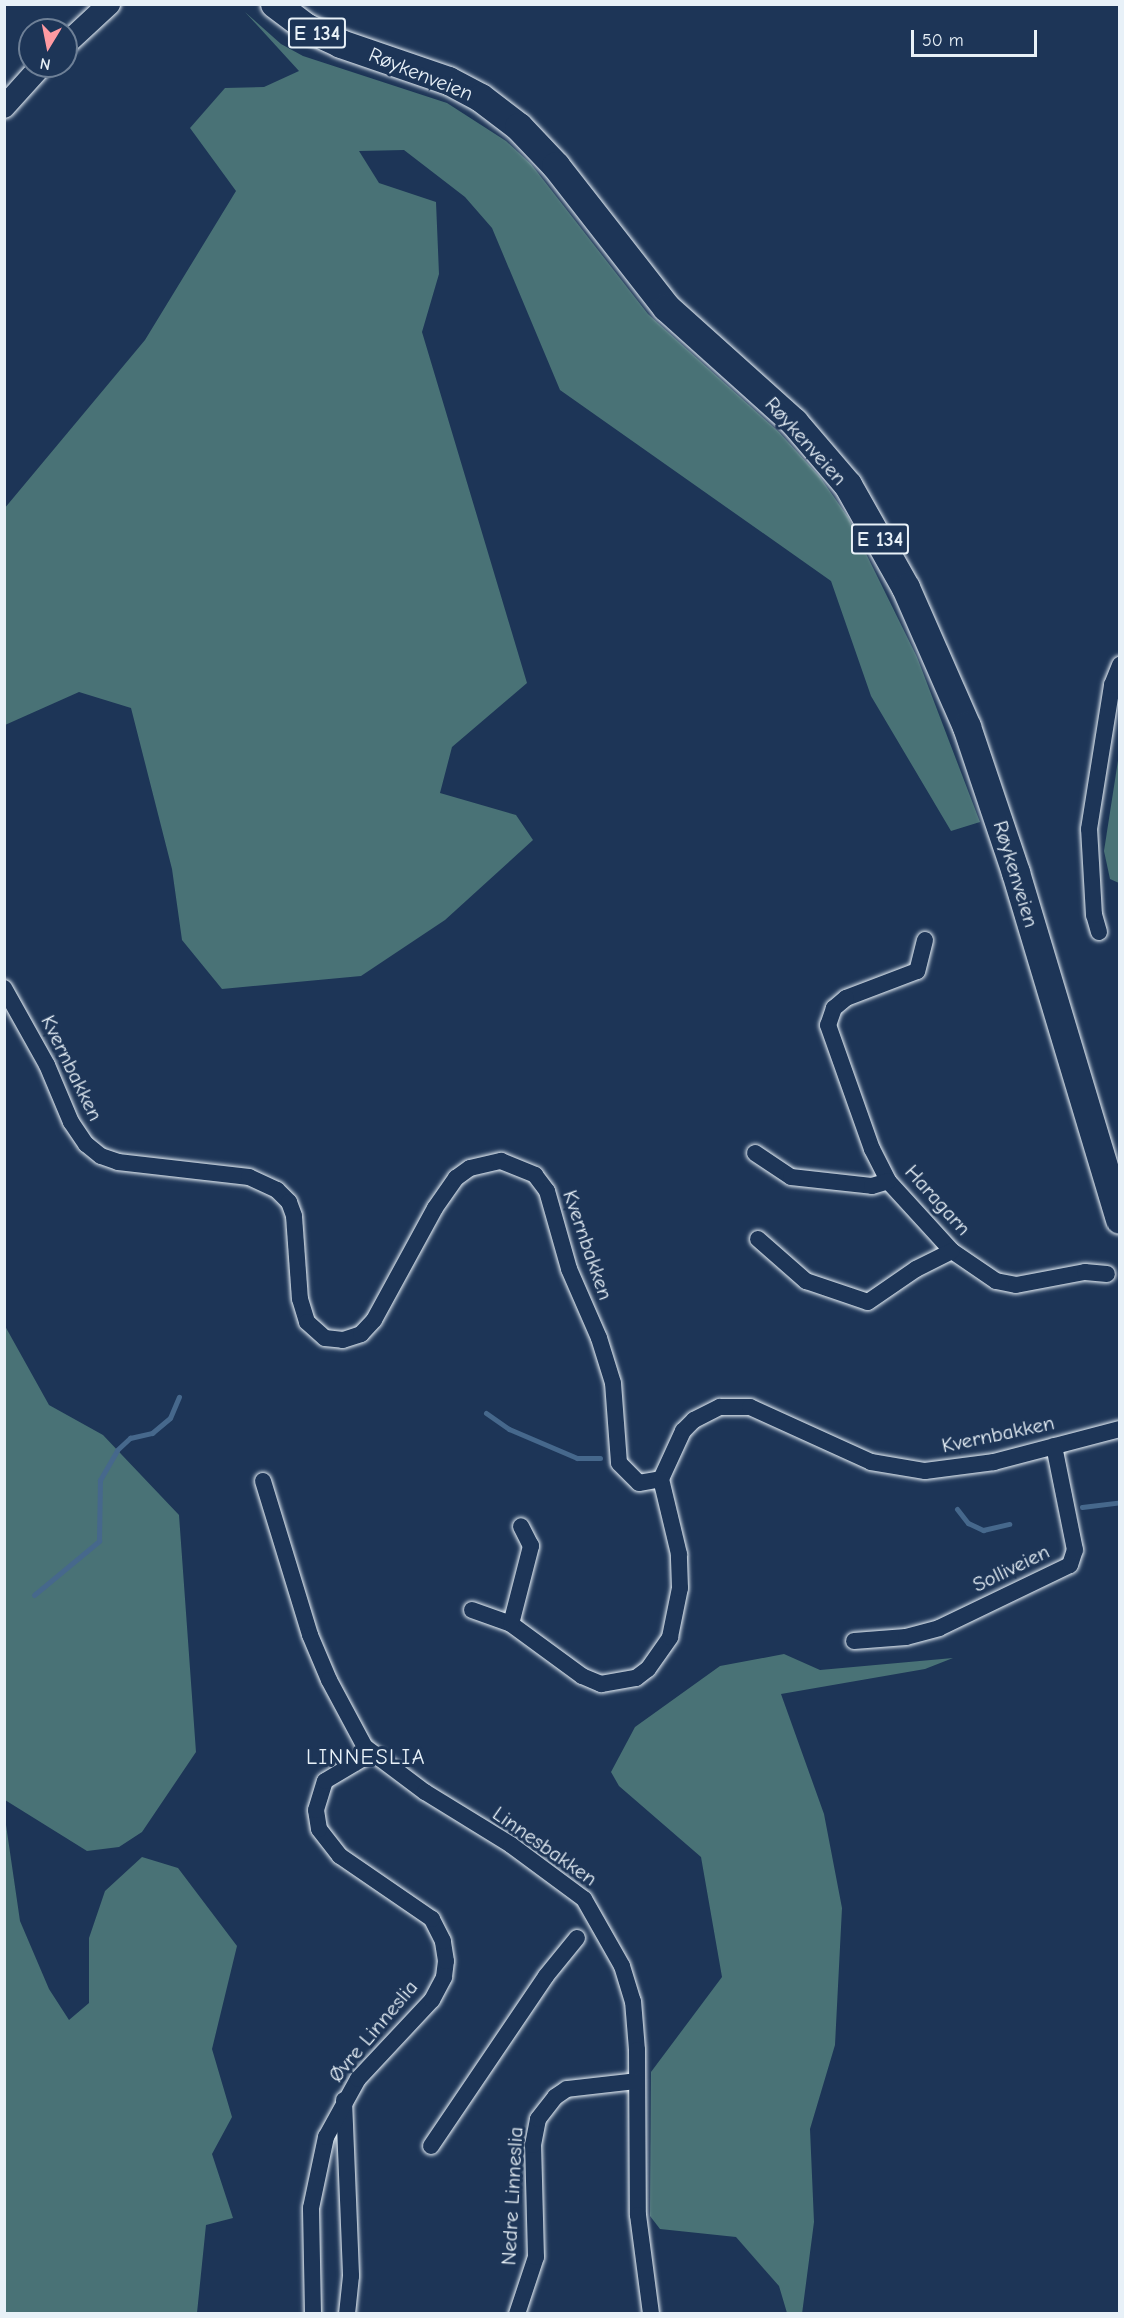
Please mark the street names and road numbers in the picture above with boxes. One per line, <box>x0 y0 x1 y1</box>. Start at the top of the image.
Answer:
road number: E 134 <box>287 16 347 50</box>
street label: Røykenveien <box>365 42 477 106</box>
street label: Røykenveien <box>760 392 852 490</box>
road number: E 134 <box>850 522 910 556</box>
street label: Røykenveien <box>988 818 1044 930</box>
street label: Kvernbakken <box>36 1011 108 1125</box>
street label: Haragarn <box>900 1159 976 1241</box>
street label: Kvernbakken <box>557 1187 619 1303</box>
street label: Kvernbakken <box>939 1410 1057 1458</box>
street label: Solliveien <box>968 1539 1054 1597</box>
street label: Linnesbakken <box>488 1801 602 1891</box>
street label: Øvre Linneslia <box>323 1975 423 2087</box>
street label: Nedre Linneslia <box>496 2126 528 2266</box>

